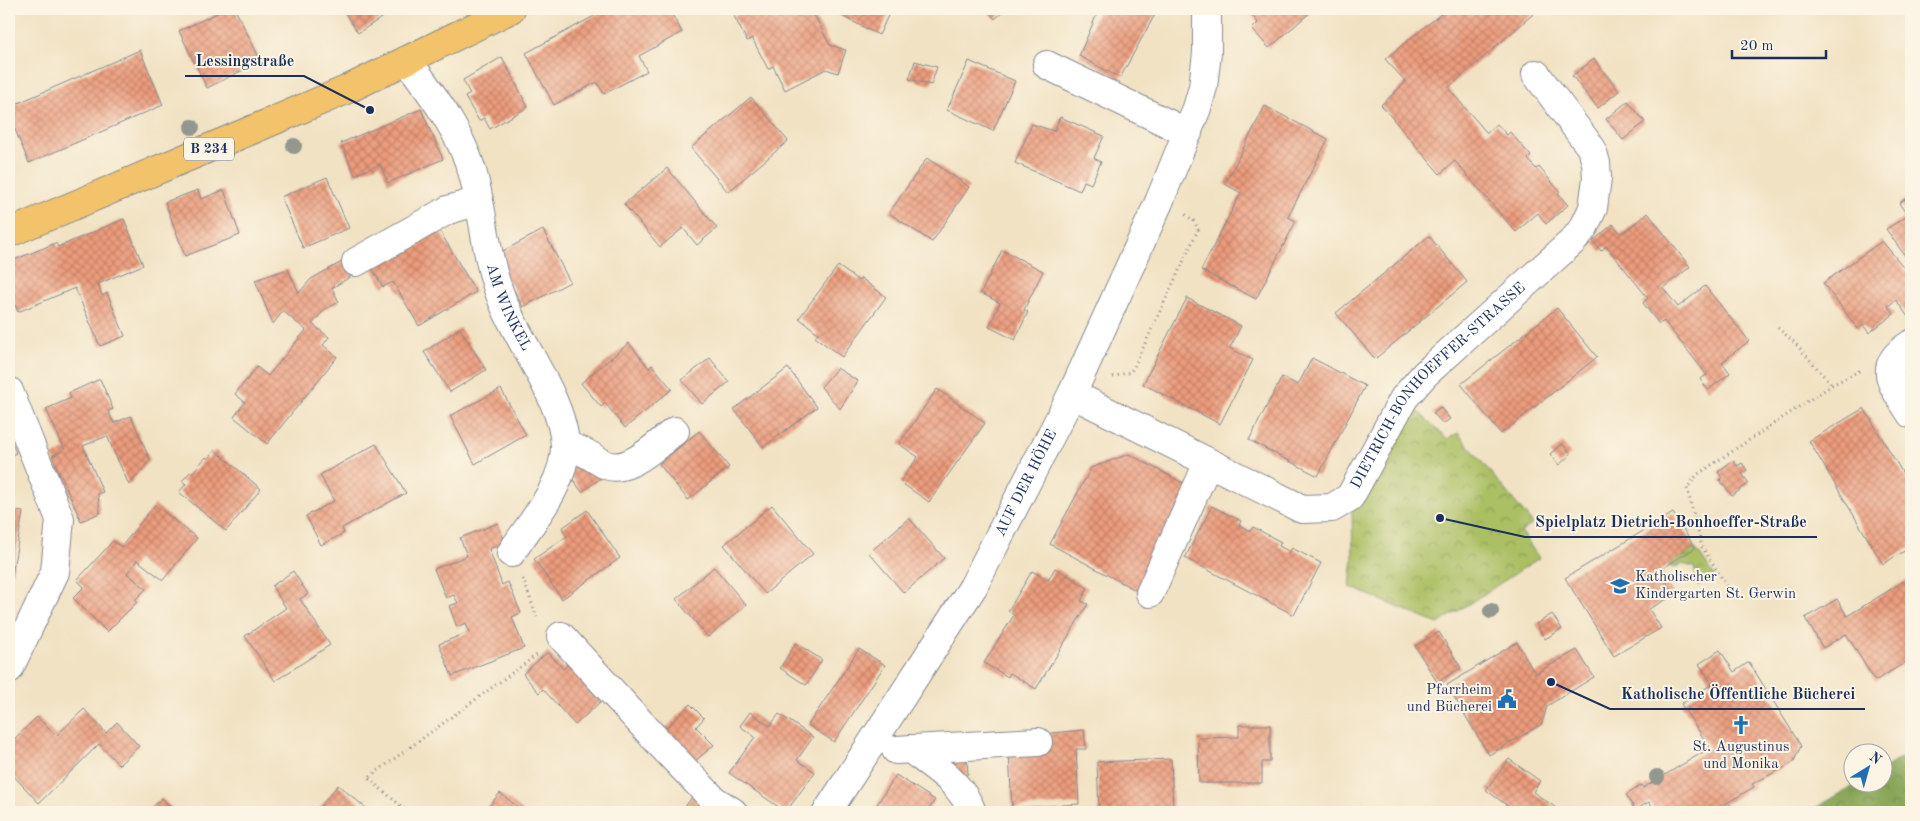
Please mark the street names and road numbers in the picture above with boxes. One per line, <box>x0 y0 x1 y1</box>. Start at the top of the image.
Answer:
road number: B 234 <box>184 138 234 160</box>
street label: AM WINKEL <box>484 262 534 353</box>
street label: DIETRICH-BONHOEFFER-STRASSE <box>1349 280 1528 491</box>
street label: AUF DER HÖHE <box>993 427 1060 539</box>

